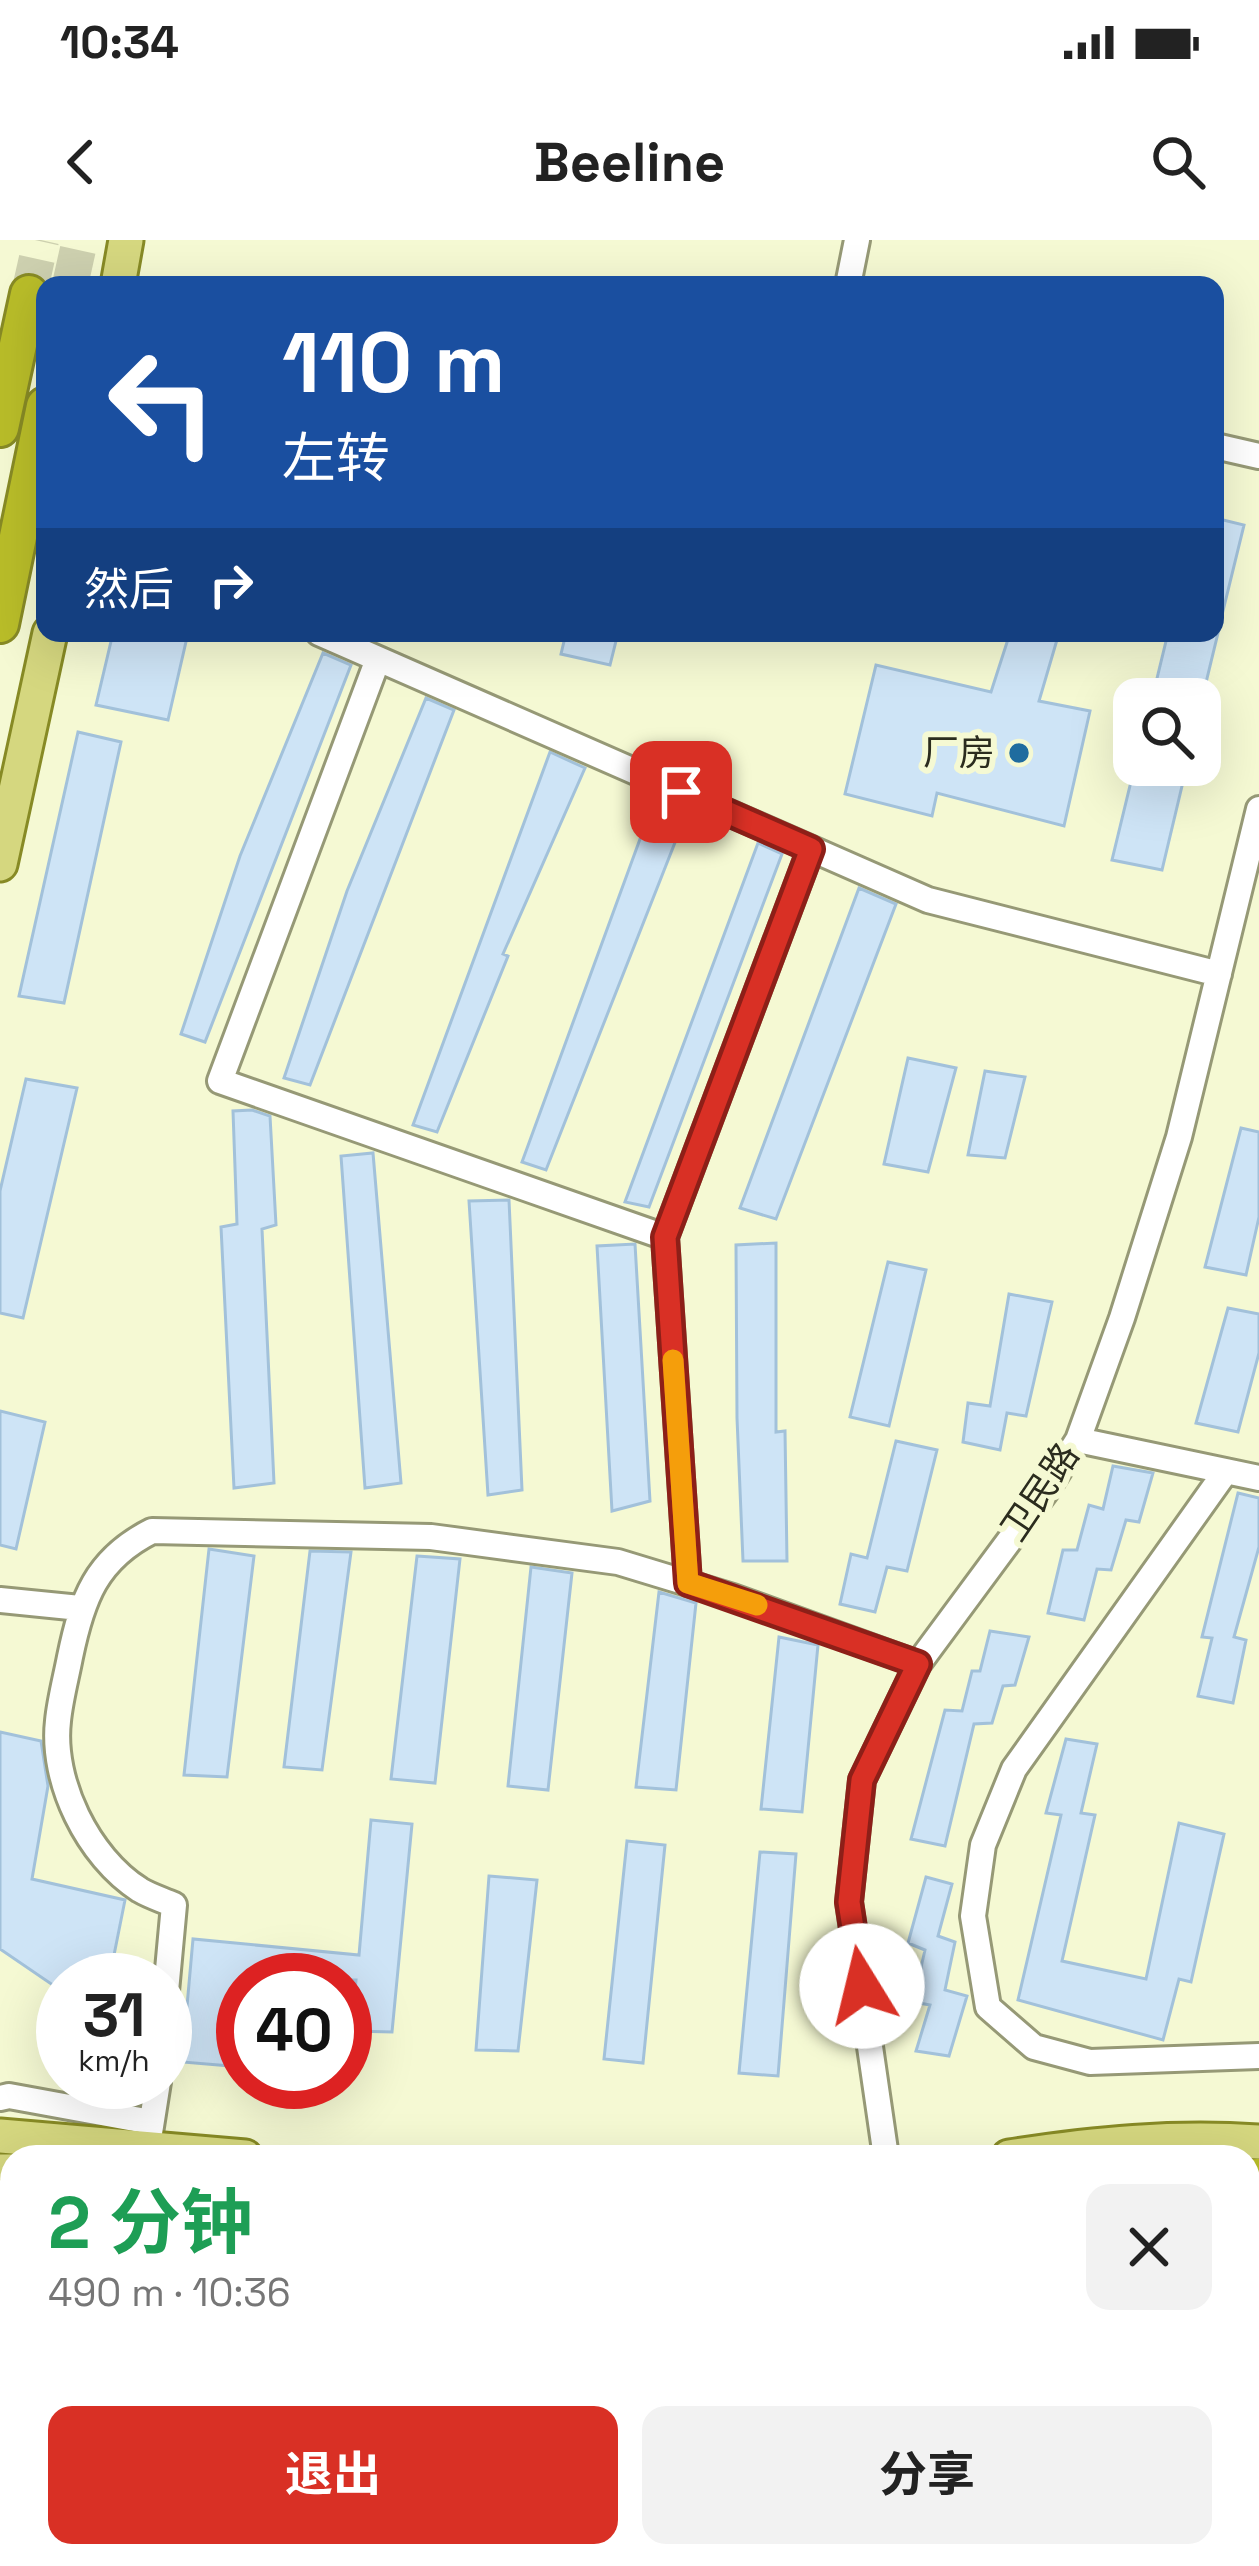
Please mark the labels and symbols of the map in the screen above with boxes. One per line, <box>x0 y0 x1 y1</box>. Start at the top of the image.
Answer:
place label: 厂房 <box>923 730 995 776</box>
marker: 厂房 <box>1006 740 1032 766</box>
pin <box>630 741 732 843</box>
street label: 卫民路 <box>991 1434 1089 1550</box>
position arrow <box>799 1923 925 2049</box>
speed limit sign: 40 <box>216 1953 372 2109</box>

